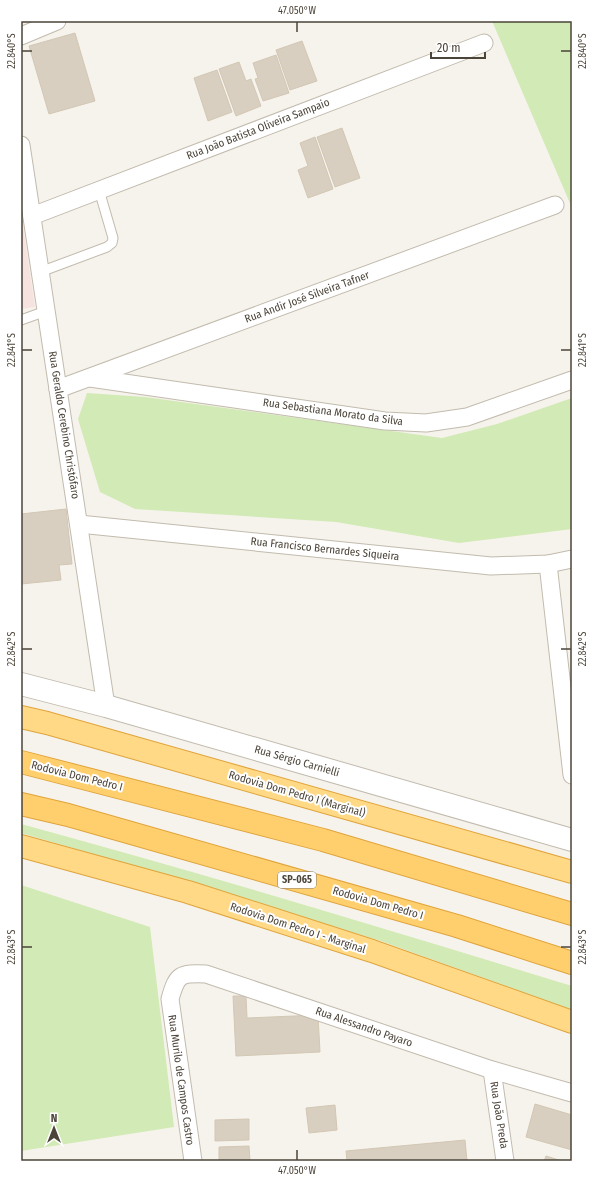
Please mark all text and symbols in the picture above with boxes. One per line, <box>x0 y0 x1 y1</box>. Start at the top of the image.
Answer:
text: 47.050°W <box>278 5 316 17</box>
text: 22.840°S <box>6 33 18 69</box>
text: 22.840°S <box>577 33 589 69</box>
scale bar <box>431 34 485 60</box>
text: 20 m <box>437 41 461 55</box>
street label: Rua João Batista Oliveira Sampaio <box>185 96 332 162</box>
street label: Rua Andir José Silveira Tafner <box>243 268 371 326</box>
text: 22.841°S <box>6 333 18 367</box>
text: 22.841°S <box>577 333 589 367</box>
street label: Rua Geraldo Cerebino Christófaro <box>46 350 82 500</box>
street label: Rua Sebastiana Morato da Silva <box>262 396 404 428</box>
street label: Rua Francisco Bernardes Siqueira <box>250 535 400 563</box>
text: 22.842°S <box>6 632 18 666</box>
text: 22.842°S <box>577 632 589 666</box>
street label: Rua Sérgio Carnielli <box>253 743 341 779</box>
street label: Rodovia Dom Pedro I <box>30 758 124 794</box>
street label: Rodovia Dom Pedro I (Marginal) <box>227 768 367 820</box>
road number: SP-065 <box>278 872 316 888</box>
street label: Rodovia Dom Pedro I <box>331 884 425 922</box>
street label: Rodovia Dom Pedro I - Marginal <box>229 900 367 956</box>
text: 22.843°S <box>6 930 18 964</box>
text: 22.843°S <box>577 930 589 964</box>
street label: Rua Alessandro Payaro <box>314 1004 414 1050</box>
street label: Rua Murilo de Campos Castro <box>165 1014 197 1146</box>
street label: Rua João Preda <box>487 1080 511 1150</box>
north arrow <box>34 1108 74 1148</box>
text: N <box>51 1112 57 1125</box>
text: 47.050°W <box>278 1165 316 1177</box>

